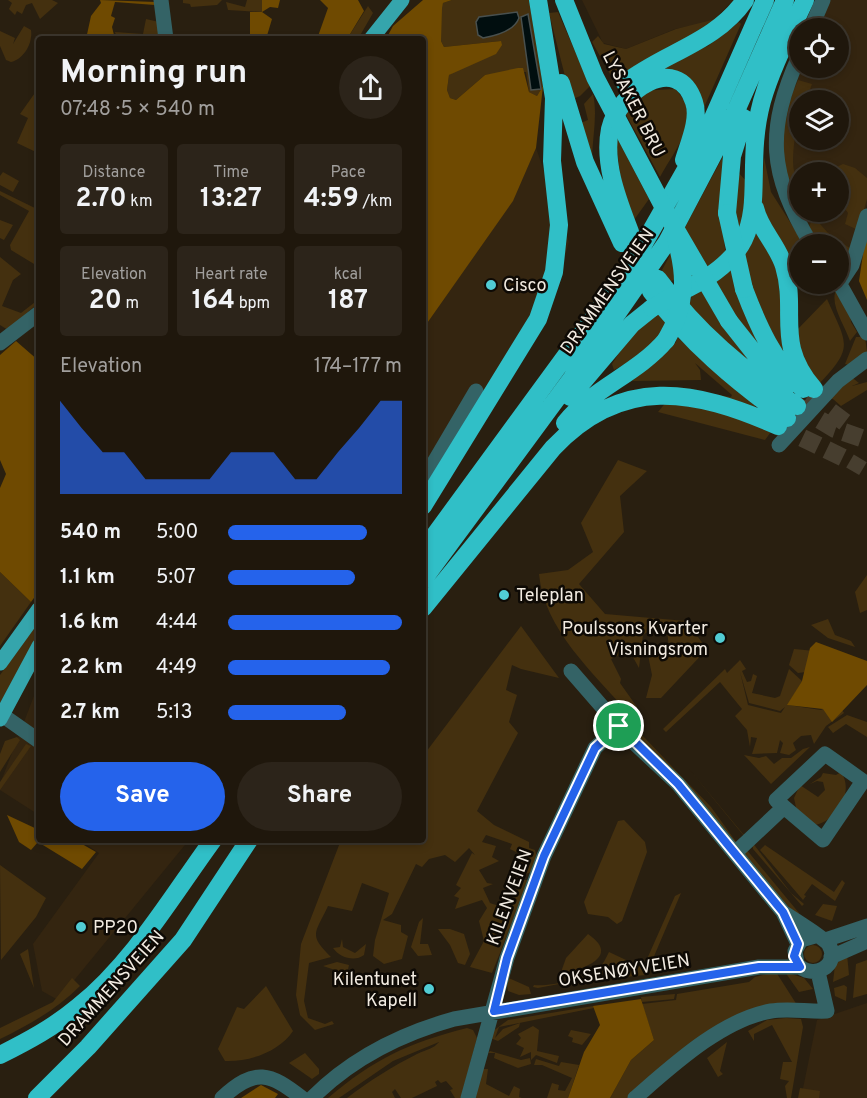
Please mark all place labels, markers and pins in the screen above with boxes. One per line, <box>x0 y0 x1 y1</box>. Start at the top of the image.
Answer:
place label: Cisco <box>503 275 547 298</box>
marker: Cisco <box>484 278 498 292</box>
place label: Teleplan <box>516 585 584 608</box>
marker: Teleplan <box>497 588 511 602</box>
place label: Poulssons Kvarter Visningsrom <box>562 618 708 662</box>
marker: Poulssons Kvarter Visningsrom <box>713 631 727 645</box>
pin <box>593 700 644 751</box>
place label: PP20 <box>93 917 138 940</box>
marker: PP20 <box>74 920 88 934</box>
place label: Kilentunet Kapell <box>333 969 417 1013</box>
marker: Kilentunet Kapell <box>422 982 436 996</box>

